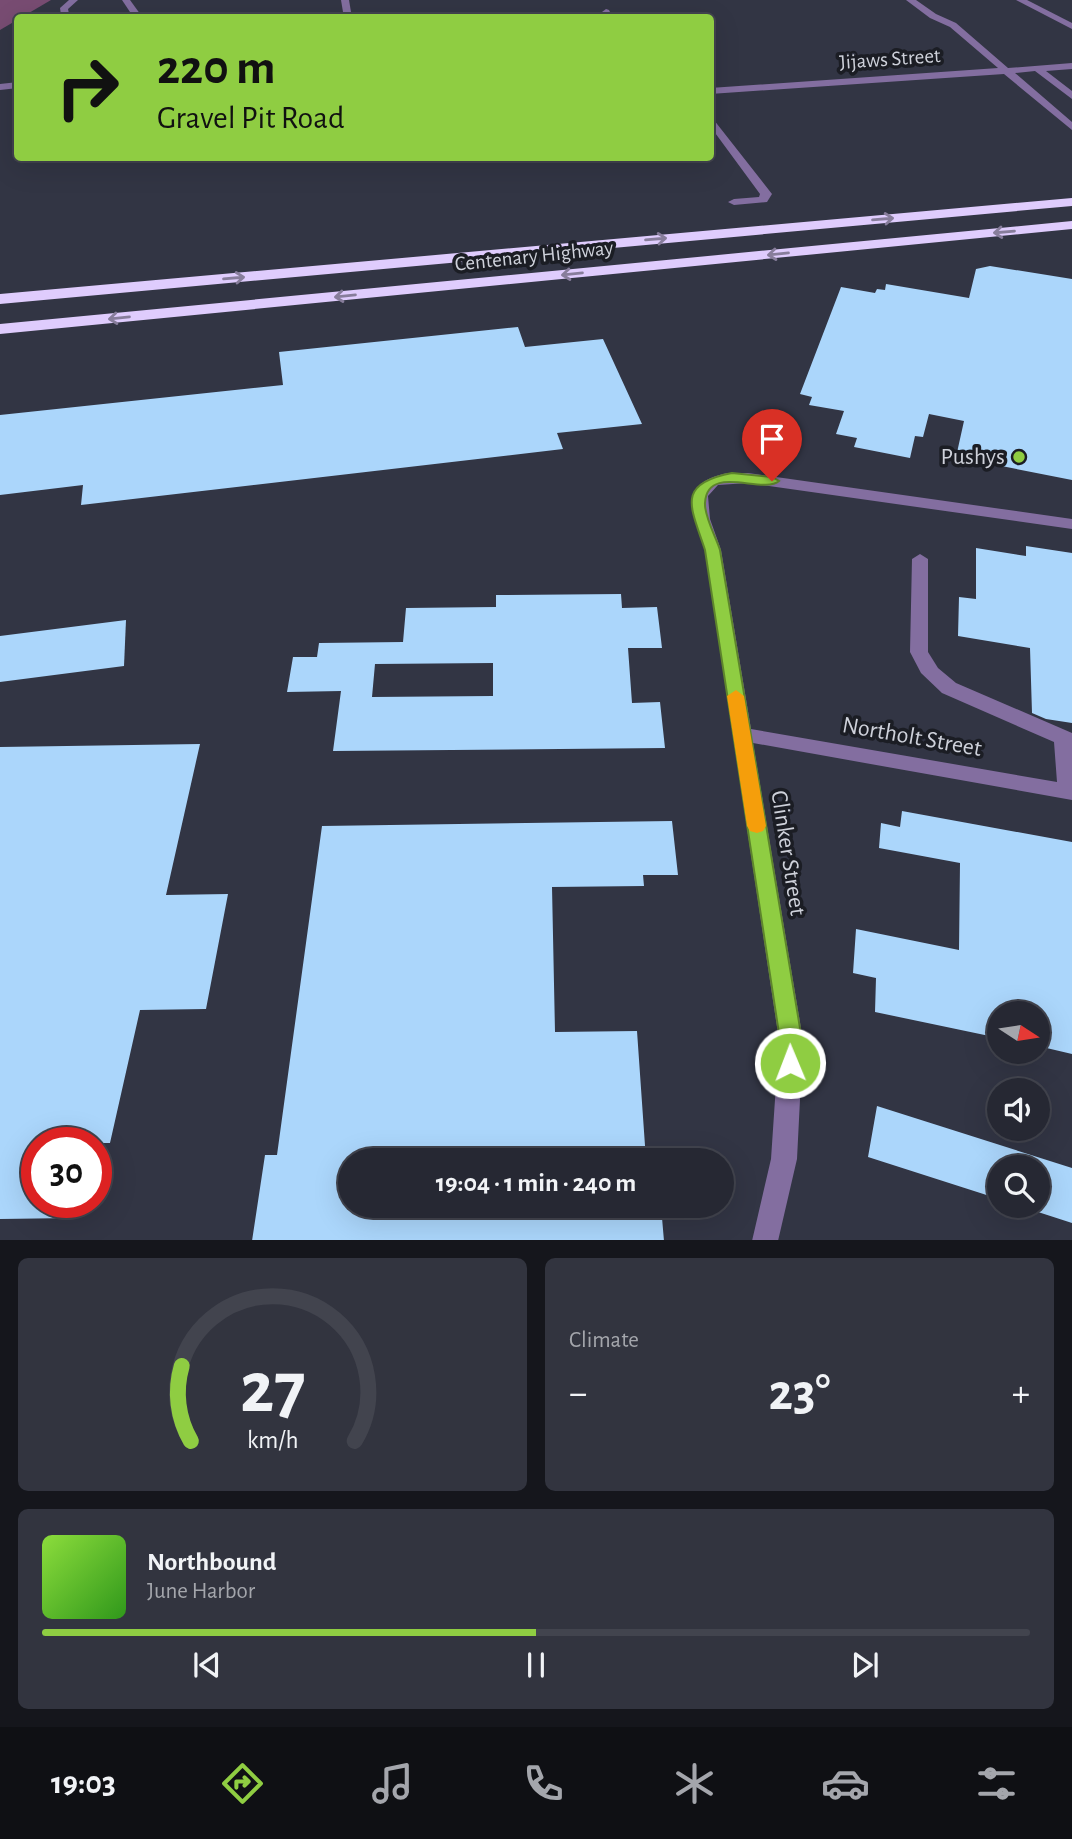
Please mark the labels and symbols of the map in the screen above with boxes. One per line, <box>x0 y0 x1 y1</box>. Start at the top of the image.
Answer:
street label: Jijaws Street <box>839 45 942 73</box>
one-way arrow <box>871 212 894 225</box>
one-way arrow <box>993 226 1016 239</box>
one-way arrow <box>644 232 667 245</box>
street label: Centenary Highway <box>454 237 614 275</box>
one-way arrow <box>767 248 789 261</box>
one-way arrow <box>561 268 584 281</box>
one-way arrow <box>223 271 245 284</box>
one-way arrow <box>335 290 357 303</box>
one-way arrow <box>108 311 131 324</box>
pin <box>742 409 802 481</box>
place label: Pushys <box>941 445 1005 469</box>
marker: Pushys <box>1011 449 1027 465</box>
street label: Northolt Street <box>840 713 984 761</box>
street label: Clinker Street <box>766 789 810 918</box>
north arrow <box>987 1001 1050 1064</box>
position arrow <box>753 1026 827 1100</box>
speed limit sign: 30 <box>21 1127 112 1218</box>

